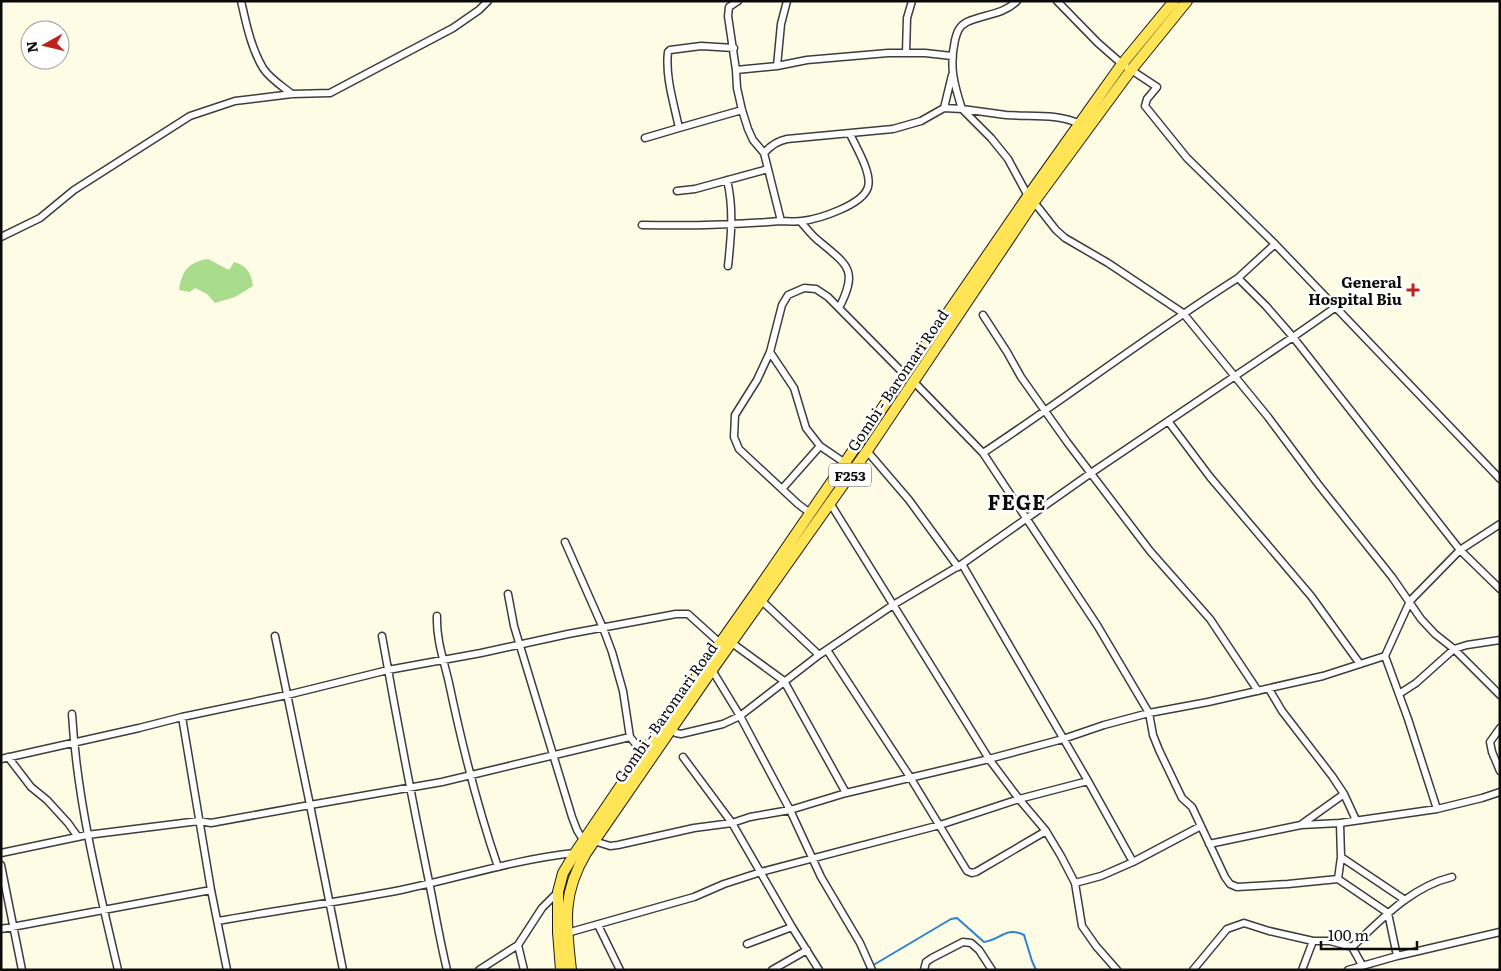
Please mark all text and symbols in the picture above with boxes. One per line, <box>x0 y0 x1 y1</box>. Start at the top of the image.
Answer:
north arrow <box>20 20 70 70</box>
text: N <box>20 39 42 54</box>
place label: General Hospital Biu <box>1308 270 1403 310</box>
marker: General Hospital Biu <box>1406 283 1420 297</box>
street label: Gombi - Baromari Road <box>841 304 953 456</box>
road number: F253 <box>829 464 871 486</box>
district label: FEGE <box>988 486 1046 516</box>
street label: Gombi - Baromari Road <box>608 637 722 787</box>
scale bar <box>1321 918 1417 950</box>
text: 100 m <box>1328 923 1369 946</box>

